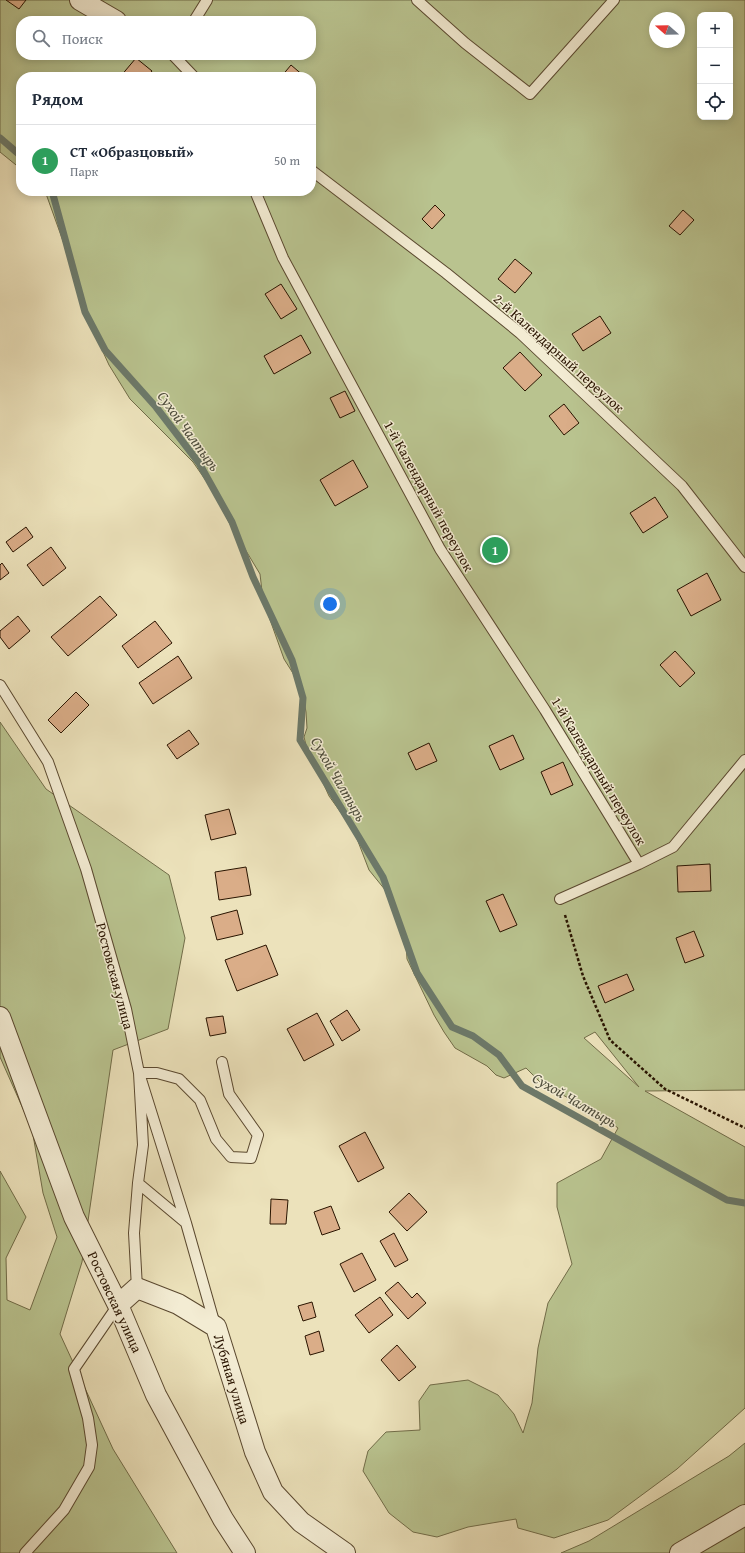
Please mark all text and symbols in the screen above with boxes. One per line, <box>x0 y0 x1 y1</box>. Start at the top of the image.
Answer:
north arrow <box>649 12 685 48</box>
map controls <box>697 12 733 120</box>
button: + <box>697 12 733 48</box>
search box <box>16 16 316 60</box>
icon: search <box>30 27 52 49</box>
text: Поиск <box>62 28 103 49</box>
button: − <box>697 48 733 84</box>
button: locate <box>697 84 733 120</box>
text: Рядом <box>32 86 83 111</box>
text: СТ «Образцовый» <box>70 141 194 162</box>
text: 1 <box>42 151 48 170</box>
text: 50 m <box>274 151 300 170</box>
text: Парк <box>70 162 98 181</box>
street label: 2-й Календарный переулок <box>489 289 629 418</box>
water label: Сухой Чалтырь <box>153 387 225 475</box>
street label: 1-й Календарный переулок <box>379 417 479 576</box>
pin: 1 <box>482 535 508 565</box>
your location <box>320 594 340 614</box>
street label: 1-й Календарный переулок <box>547 693 652 849</box>
water label: Сухой Чалтырь <box>306 733 372 825</box>
street label: Ростовская улица <box>91 920 139 1032</box>
water label: Сухой Чалтырь <box>529 1067 621 1133</box>
street label: Ростовская улица <box>83 1248 147 1356</box>
street label: Лубяная улица <box>209 1332 255 1427</box>

